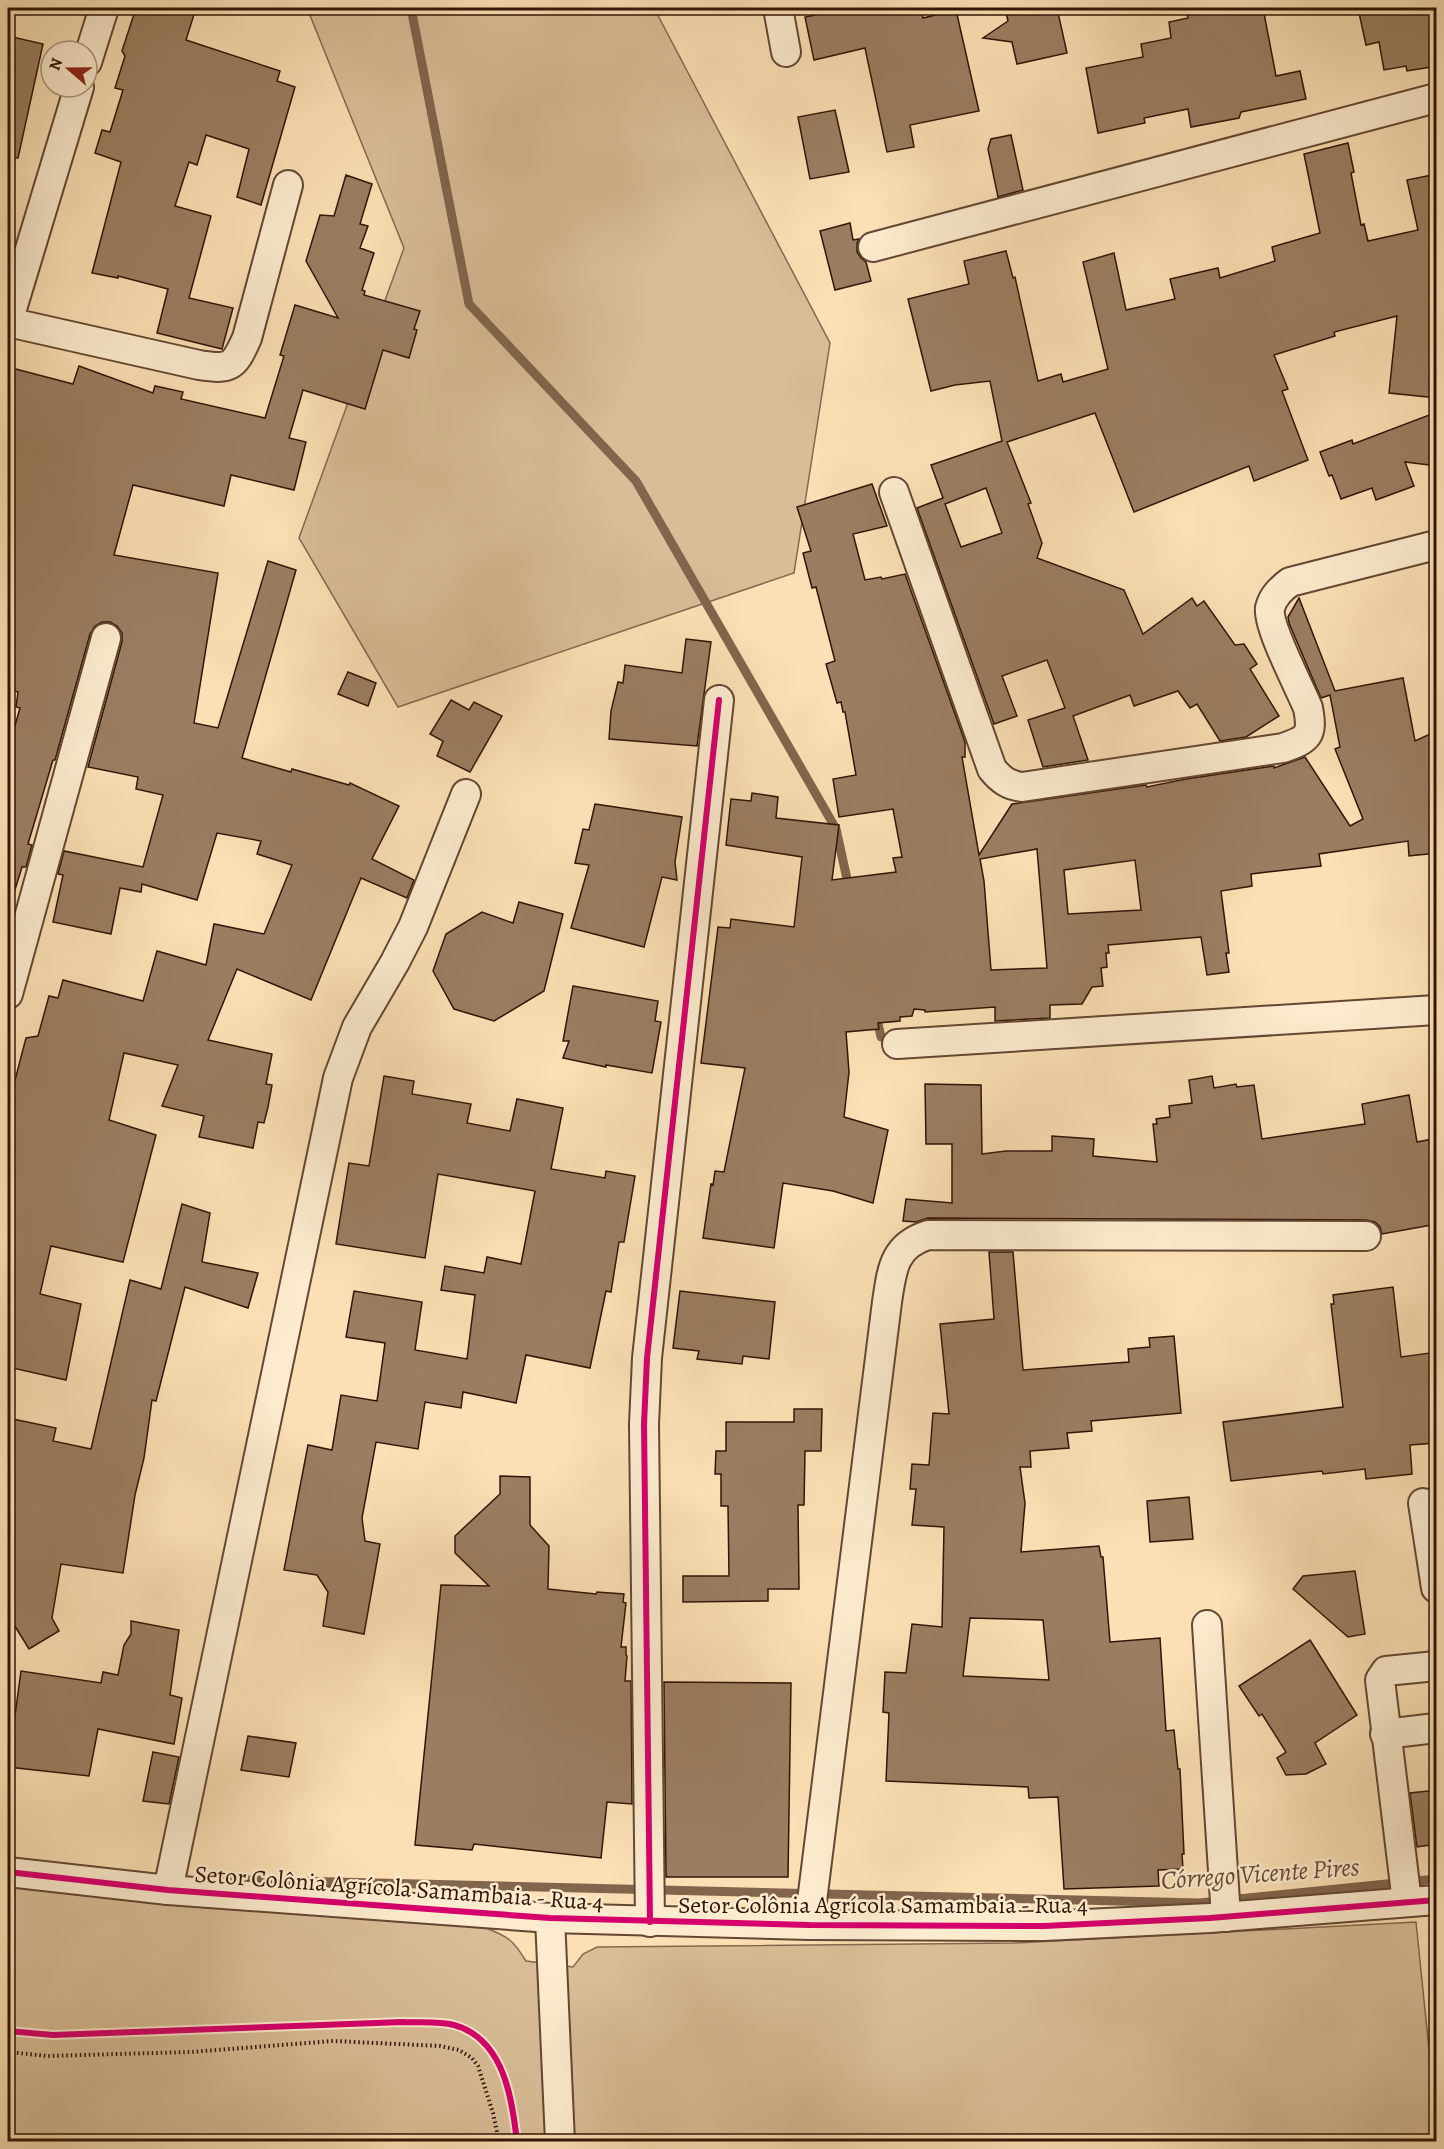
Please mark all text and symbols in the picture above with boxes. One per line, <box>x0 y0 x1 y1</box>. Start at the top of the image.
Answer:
north arrow <box>39 39 99 99</box>
text: N <box>44 55 68 73</box>
water label: Córrego Vicente Pires <box>1160 1849 1361 1898</box>
street label: Setor Colônia Agrícola Samambaia - Rua 4 <box>193 1858 605 1918</box>
street label: Setor Colônia Agrícola Samambaia - Rua 4 <box>678 1889 1088 1921</box>

